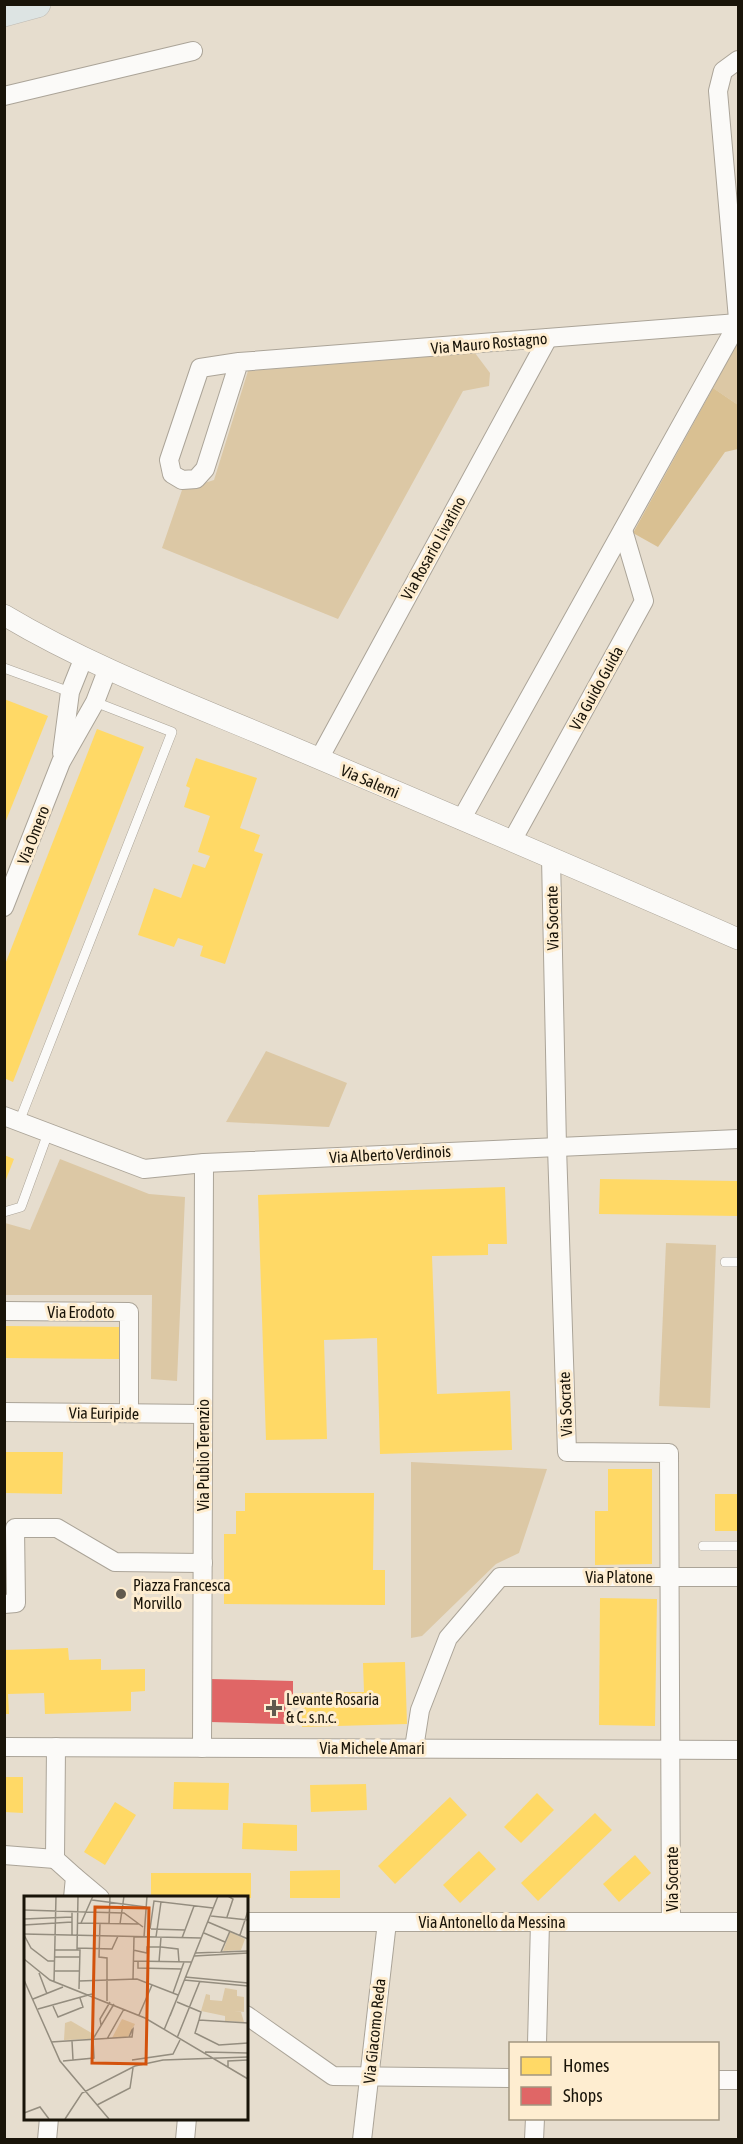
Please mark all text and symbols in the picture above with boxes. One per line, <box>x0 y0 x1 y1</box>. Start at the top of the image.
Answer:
street label: Via Mauro Rostagno <box>430 329 548 358</box>
street label: Via Rosario Livatino <box>397 493 469 603</box>
street label: Via Guido Guida <box>566 643 626 733</box>
street label: Via Salemi <box>338 761 402 801</box>
street label: Via Omero <box>14 803 52 867</box>
street label: Via Socrate <box>542 885 562 951</box>
street label: Via Alberto Verdinois <box>329 1142 452 1166</box>
street label: Via Erodoto <box>47 1303 115 1321</box>
street label: Via Socrate <box>555 1371 575 1437</box>
street label: Via Publio Terenzio <box>194 1399 212 1511</box>
street label: Via Euripide <box>69 1403 139 1424</box>
street label: Via Platone <box>585 1568 653 1586</box>
place label: Piazza Francesca Morvillo <box>133 1576 231 1612</box>
marker: Piazza Francesca Morvillo <box>114 1587 128 1601</box>
place label: Levante Rosaria & C. s.n.c. <box>286 1690 379 1726</box>
marker: Levante Rosaria & C. s.n.c. <box>267 1701 281 1715</box>
street label: Via Michele Amari <box>319 1739 425 1757</box>
street label: Via Socrate <box>663 1847 681 1911</box>
inset map <box>24 1896 248 2120</box>
street label: Via Antonello da Messina <box>418 1913 566 1931</box>
street label: Via Giacomo Reda <box>360 1978 388 2084</box>
legend <box>509 2042 719 2120</box>
text: Homes <box>563 2055 609 2076</box>
text: Shops <box>563 2085 603 2106</box>

